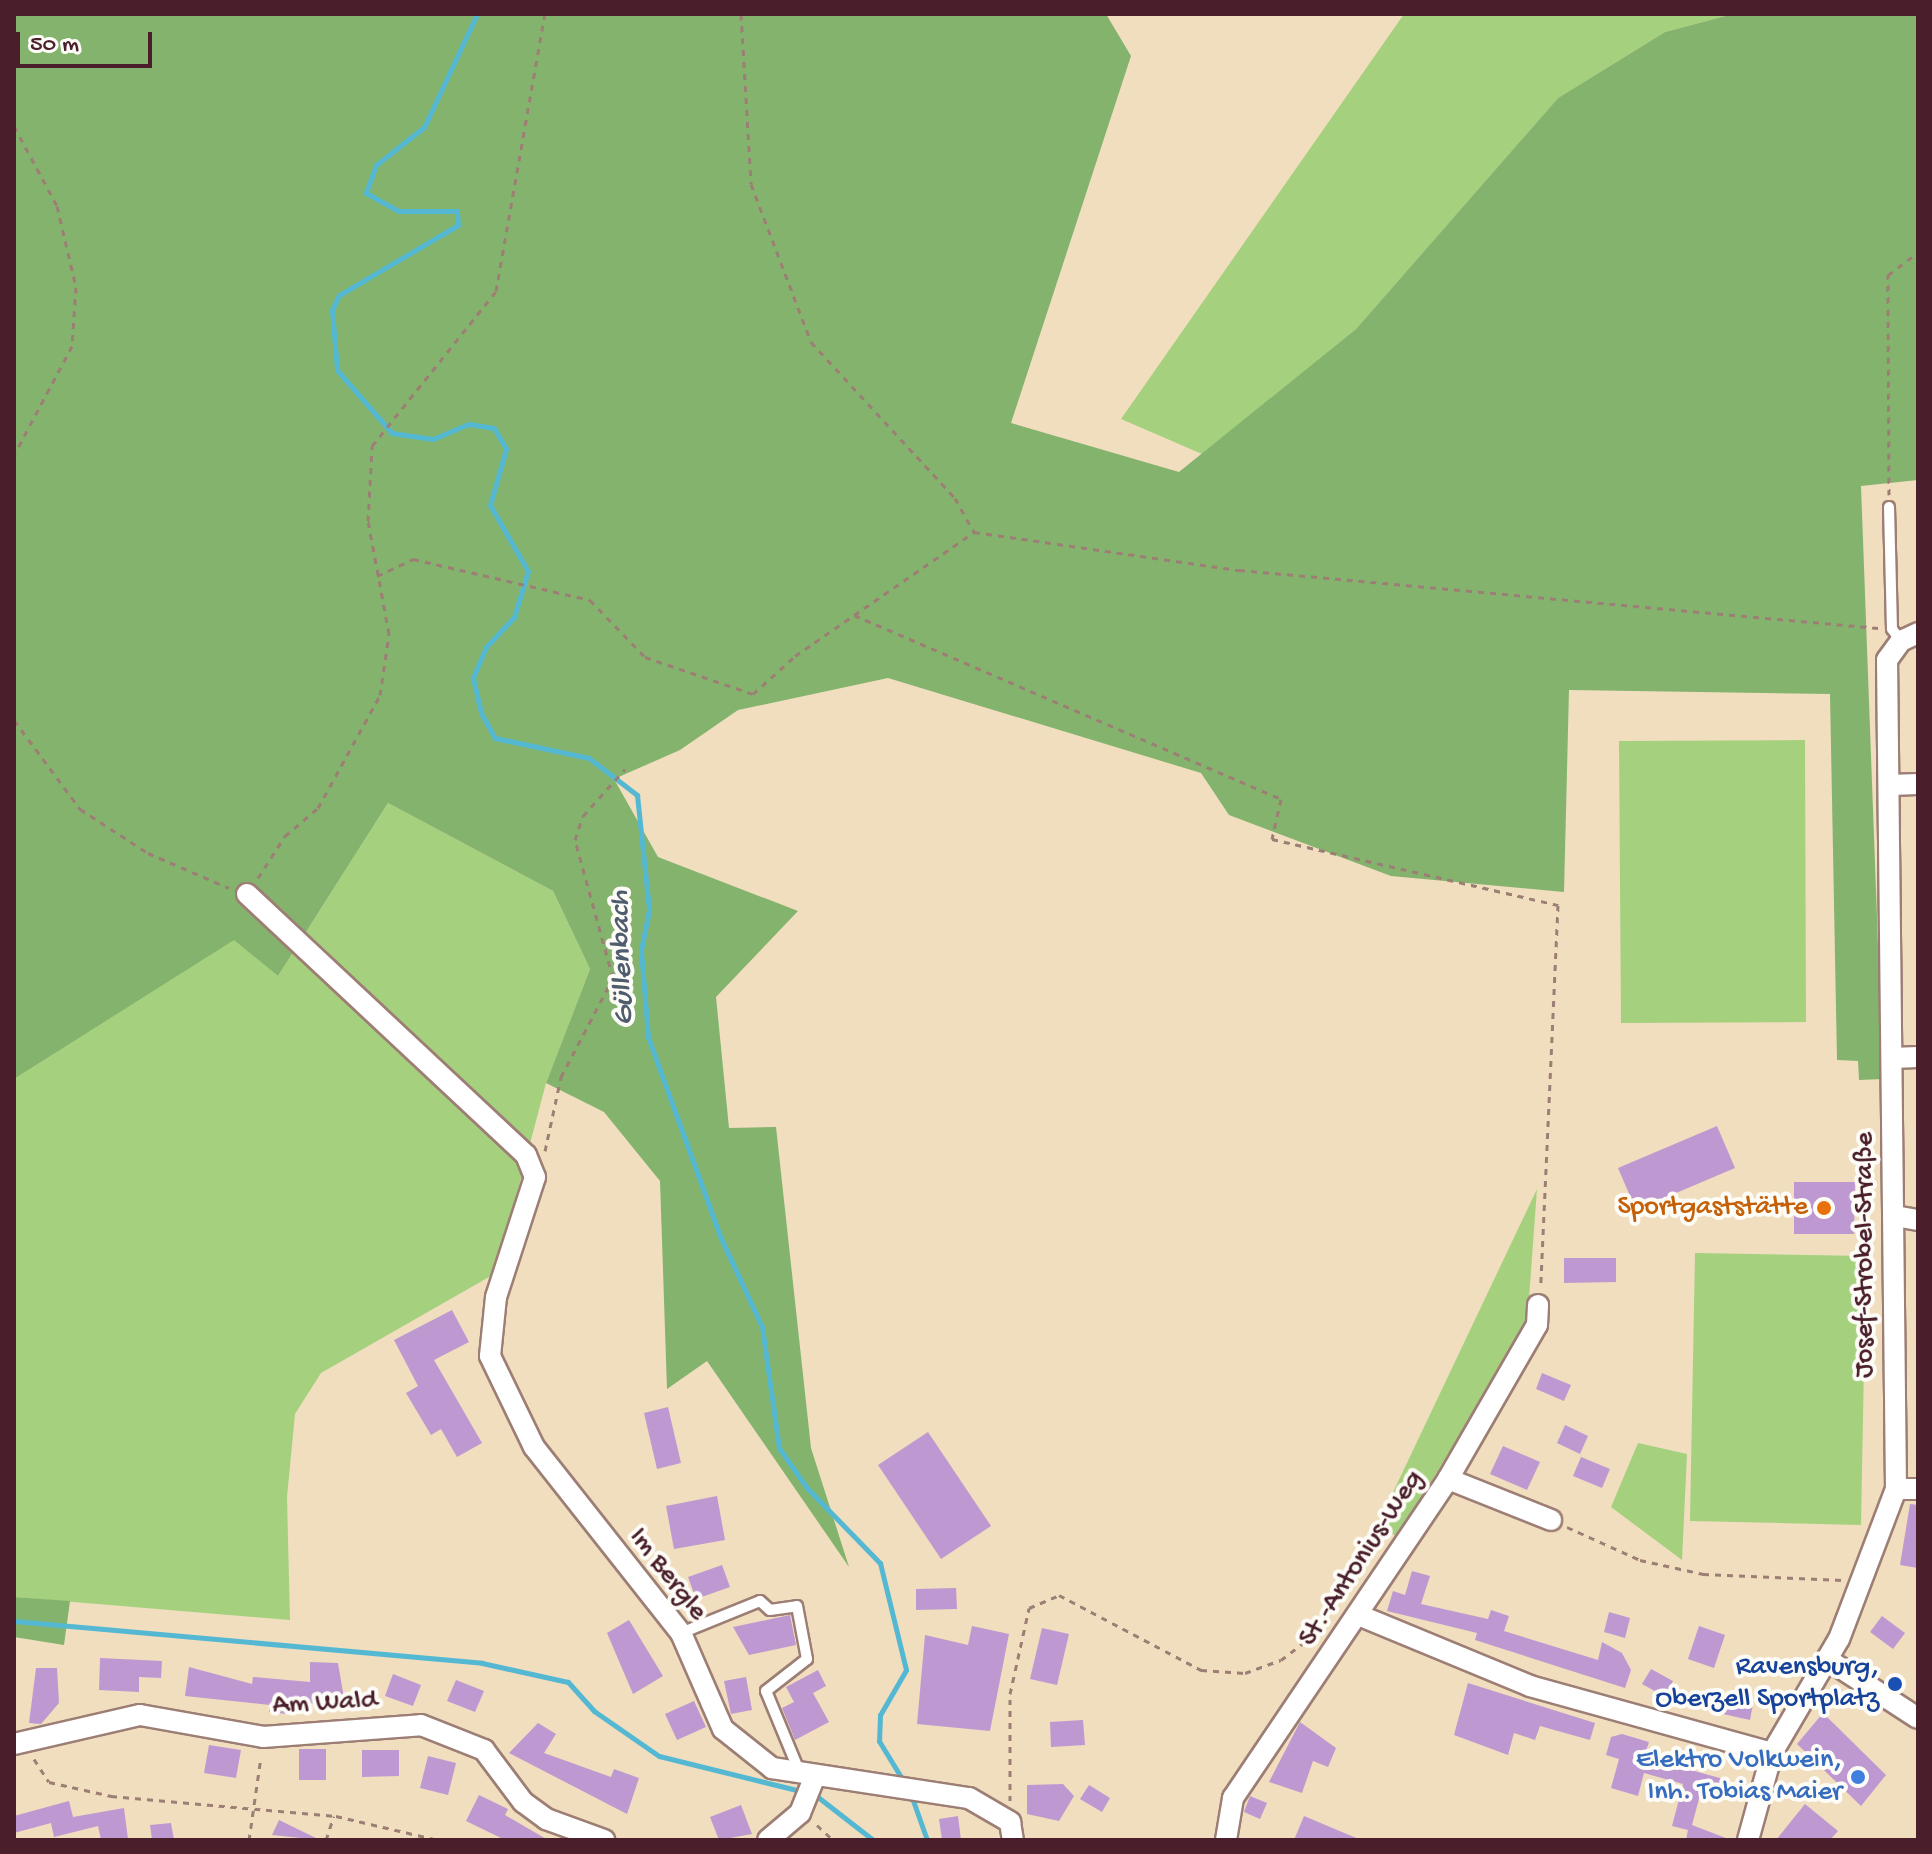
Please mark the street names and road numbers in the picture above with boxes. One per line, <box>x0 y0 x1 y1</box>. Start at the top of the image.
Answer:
street label: Josef-Strobel-Straße <box>1849 1132 1883 1378</box>
street label: St.-Antonius-Weg <box>1292 1464 1432 1654</box>
street label: Im Bergle <box>620 1522 714 1628</box>
street label: Am Wald <box>272 1684 378 1724</box>

